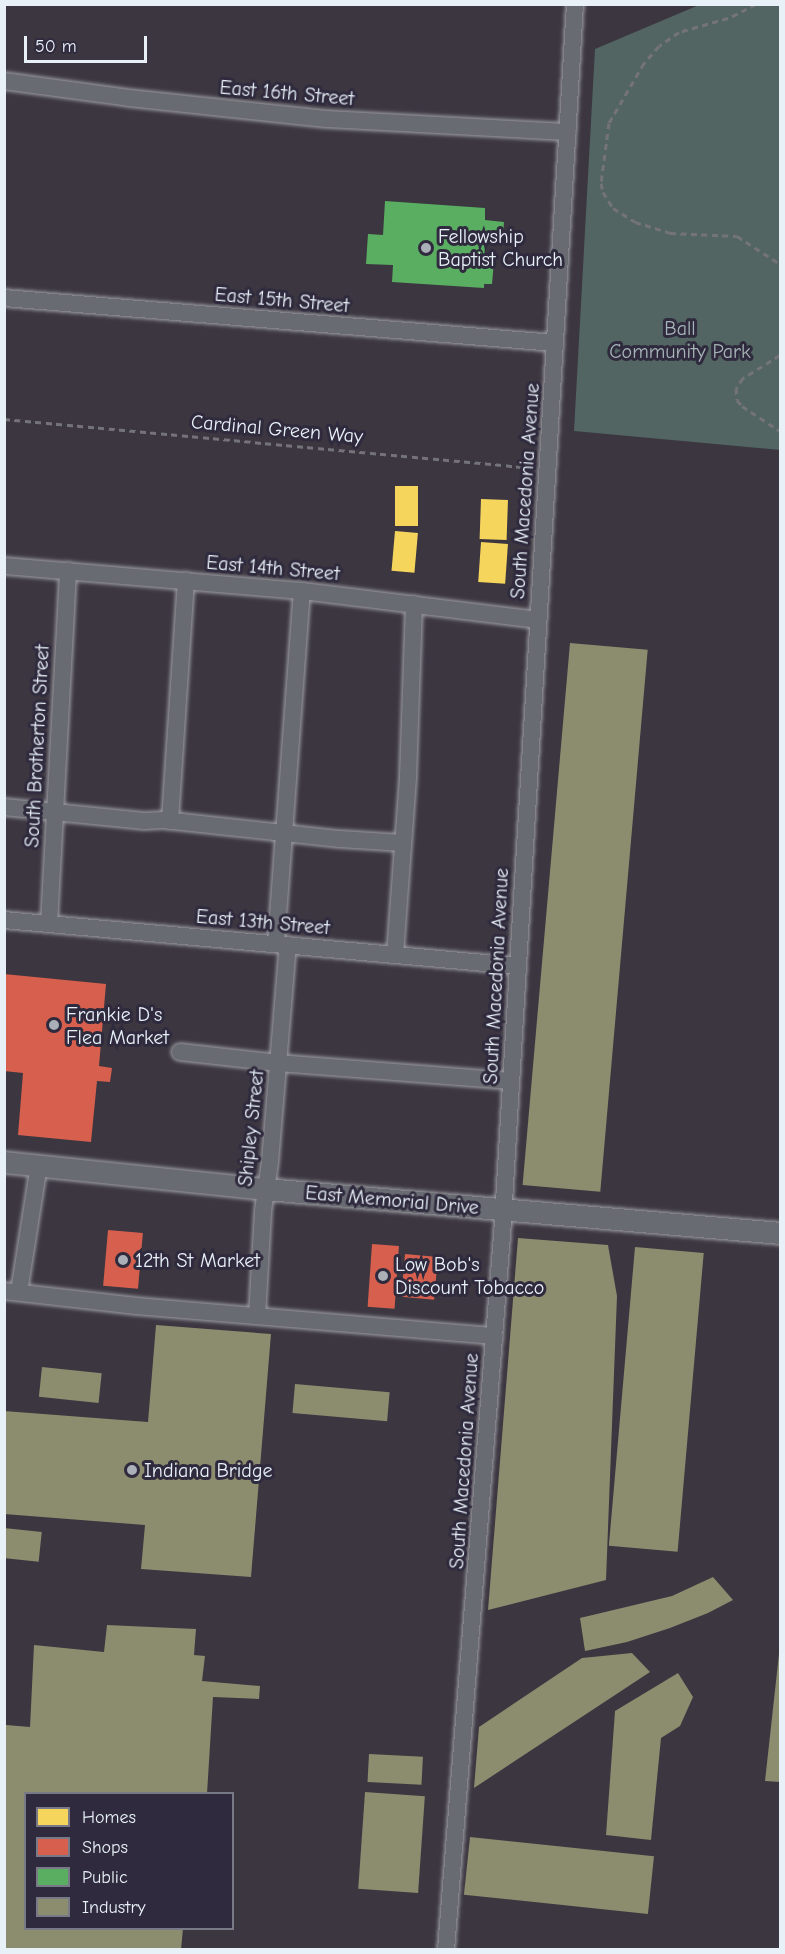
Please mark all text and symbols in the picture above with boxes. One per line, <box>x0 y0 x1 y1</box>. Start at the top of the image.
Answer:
scale bar <box>27 24 150 62</box>
text: 50 m <box>35 36 77 57</box>
street label: East 16th Street <box>219 75 355 111</box>
place label: Fellowship Baptist Church <box>438 225 563 272</box>
marker: Fellowship Baptist Church <box>419 241 433 255</box>
street label: East 15th Street <box>214 282 350 318</box>
park label: Ball Community Park <box>609 316 751 363</box>
street label: South Macedonia Avenue <box>505 382 545 600</box>
street label: Cardinal Green Way <box>190 410 364 448</box>
street label: East 14th Street <box>205 550 341 586</box>
street label: South Brotherton Street <box>20 644 54 848</box>
street label: South Macedonia Avenue <box>478 867 514 1085</box>
street label: East 13th Street <box>195 904 331 940</box>
place label: Frankie D's Flea Market <box>66 1002 169 1049</box>
marker: Frankie D's Flea Market <box>47 1018 61 1032</box>
street label: Shipley Street <box>233 1069 269 1187</box>
street label: East Memorial Drive <box>304 1180 480 1220</box>
place label: 12th St Market <box>135 1248 260 1272</box>
place label: Low Bob's Discount Tobacco <box>395 1252 544 1299</box>
marker: 12th St Market <box>116 1253 130 1267</box>
marker: Low Bob's Discount Tobacco <box>376 1269 390 1283</box>
street label: South Macedonia Avenue <box>444 1352 484 1570</box>
place label: Indiana Bridge <box>144 1458 273 1482</box>
marker: Indiana Bridge <box>125 1463 139 1477</box>
legend <box>24 1792 234 1930</box>
text: Homes <box>82 1807 136 1828</box>
text: Shops <box>82 1837 128 1858</box>
text: Public <box>82 1867 128 1888</box>
text: Industry <box>82 1897 146 1918</box>

